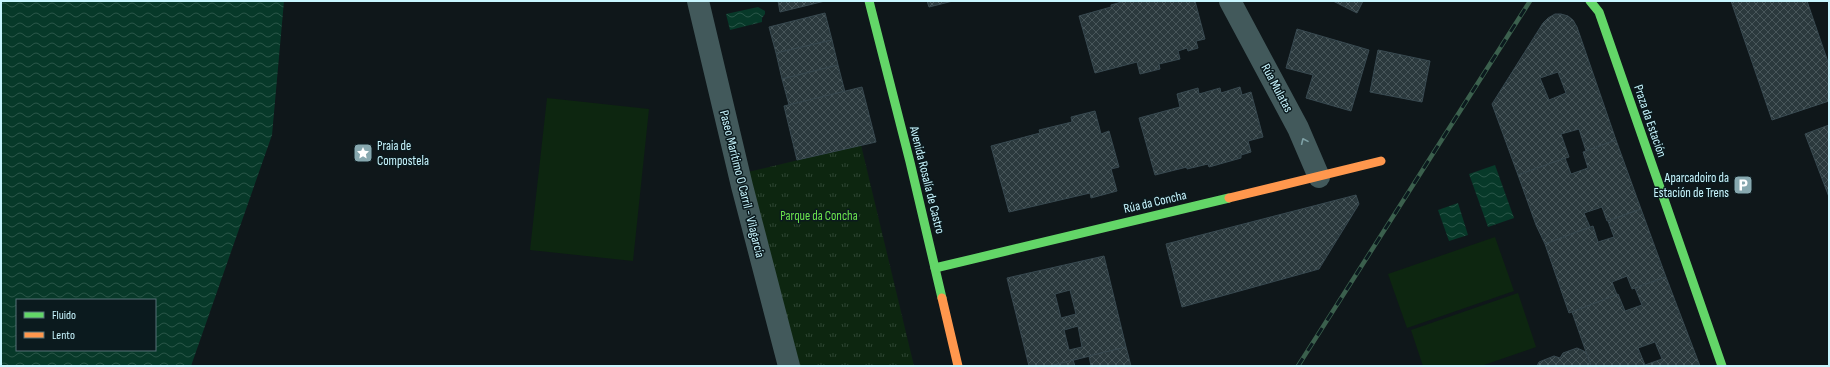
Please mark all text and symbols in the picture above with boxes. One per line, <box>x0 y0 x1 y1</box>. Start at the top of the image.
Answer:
street label: Rúa Mulatas <box>1258 61 1297 115</box>
street label: Praza da Estación <box>1630 83 1670 159</box>
street label: Paseo Marítimo O Carril - Vilagarcía <box>716 109 768 259</box>
street label: Avenida Rosalía de Castro <box>906 124 948 235</box>
place label: Praia de Compostela <box>377 138 429 169</box>
one-way arrow <box>1301 138 1309 145</box>
place icon: Praia de Compostela <box>352 142 374 164</box>
place label: Aparcadoiro da Estación de Trens <box>1653 170 1729 201</box>
parking icon: Aparcadoiro da Estación de Trens <box>1732 174 1754 196</box>
street label: Rúa da Concha <box>1122 187 1188 217</box>
park label: Parque da Concha <box>780 208 858 224</box>
legend <box>16 299 156 351</box>
text: Fluido <box>52 308 76 323</box>
text: Lento <box>52 328 75 343</box>

